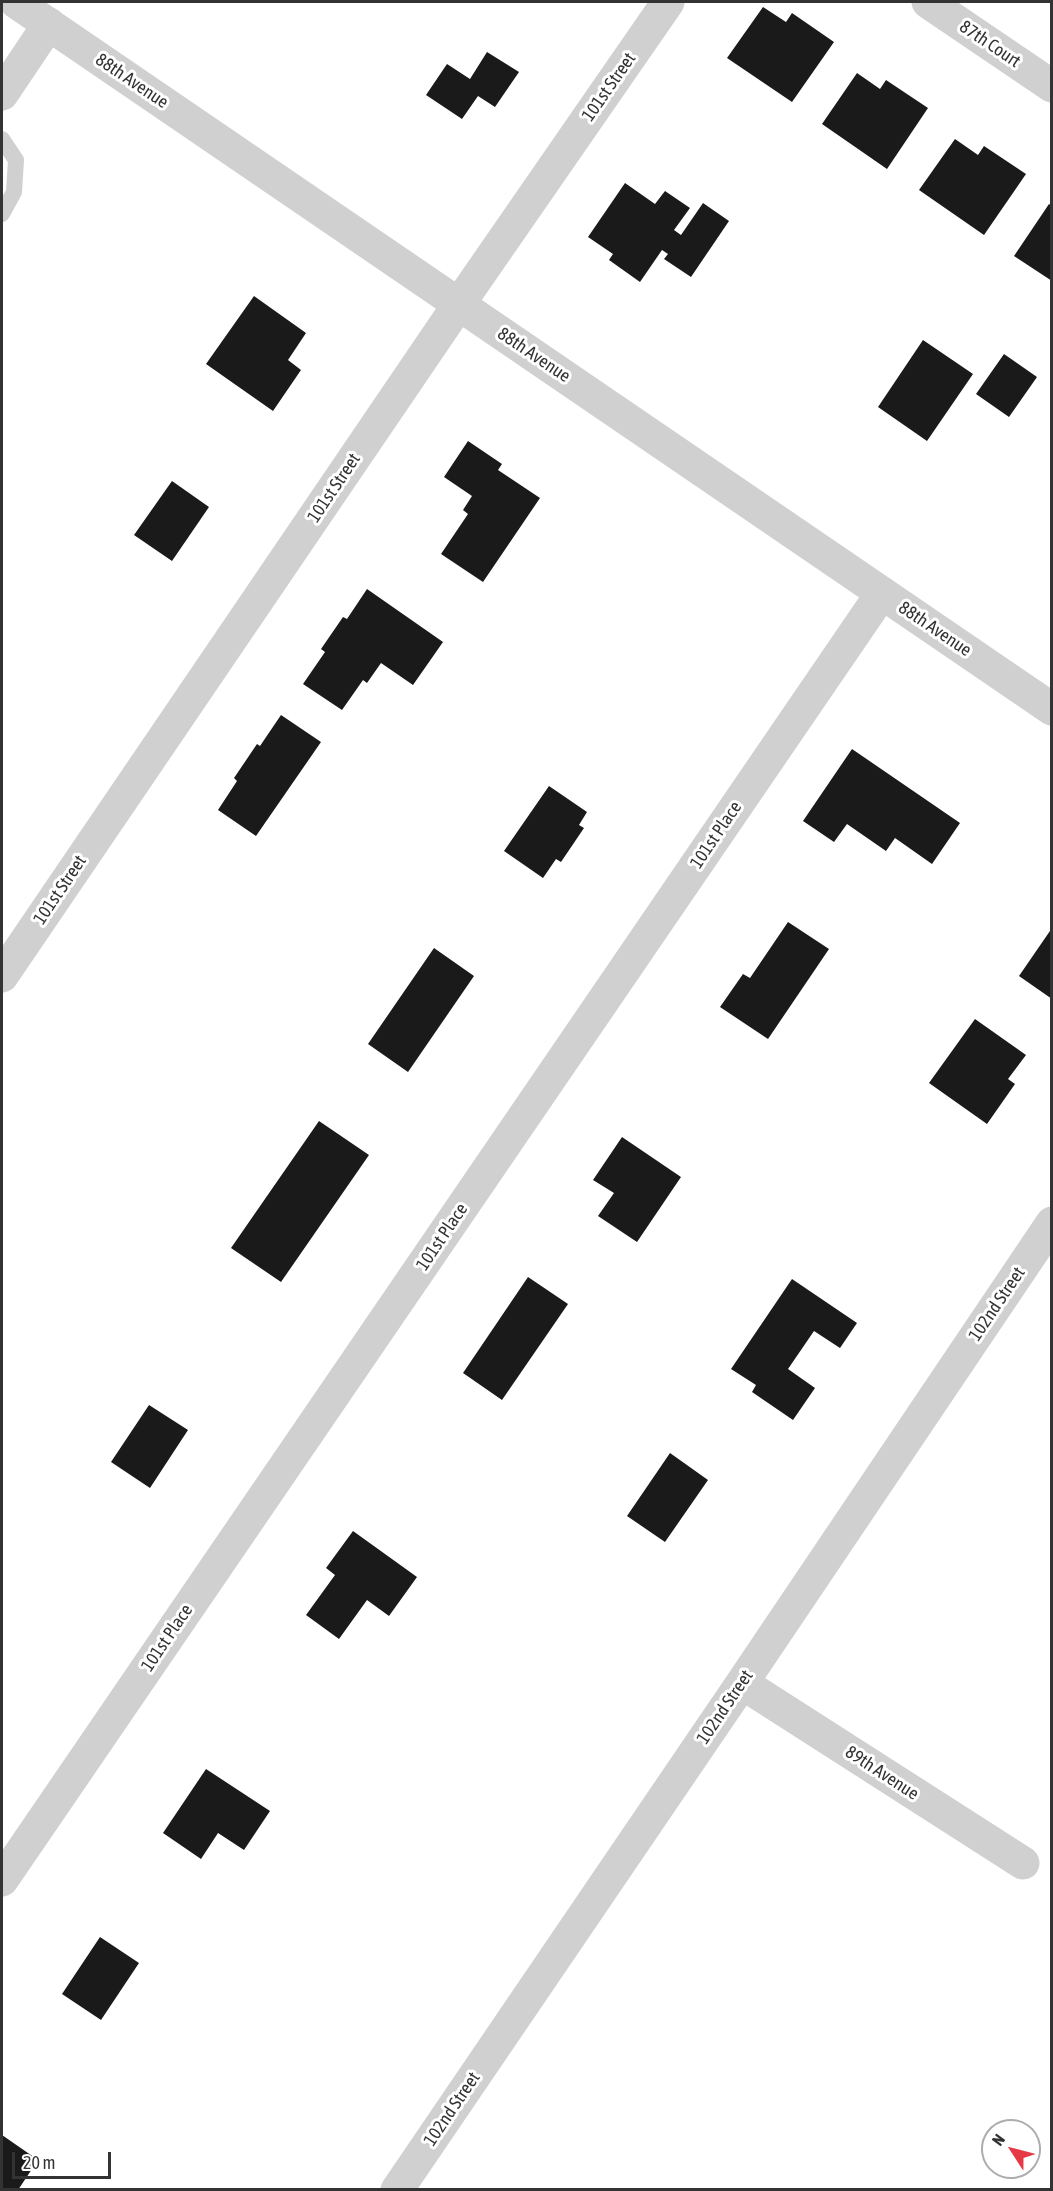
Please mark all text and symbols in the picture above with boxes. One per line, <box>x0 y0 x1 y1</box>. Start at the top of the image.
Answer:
street label: 87th Court <box>955 16 1025 72</box>
street label: 101st Street <box>578 48 640 126</box>
street label: 88th Avenue <box>92 49 172 113</box>
street label: 88th Avenue <box>494 323 574 387</box>
street label: 101st Street <box>303 449 365 527</box>
street label: 88th Avenue <box>895 597 975 661</box>
street label: 101st Place <box>686 797 746 873</box>
street label: 101st Street <box>29 851 91 929</box>
street label: 101st Place <box>412 1199 472 1275</box>
street label: 102nd Street <box>964 1263 1030 1345</box>
street label: 101st Place <box>137 1600 197 1676</box>
street label: 102nd Street <box>692 1666 758 1748</box>
street label: 89th Avenue <box>841 1741 923 1805</box>
street label: 102nd Street <box>419 2068 485 2150</box>
north arrow <box>981 2119 1041 2179</box>
text: N <box>988 2130 1008 2149</box>
scale bar <box>15 2140 114 2178</box>
text: 20 m <box>23 2152 55 2173</box>

